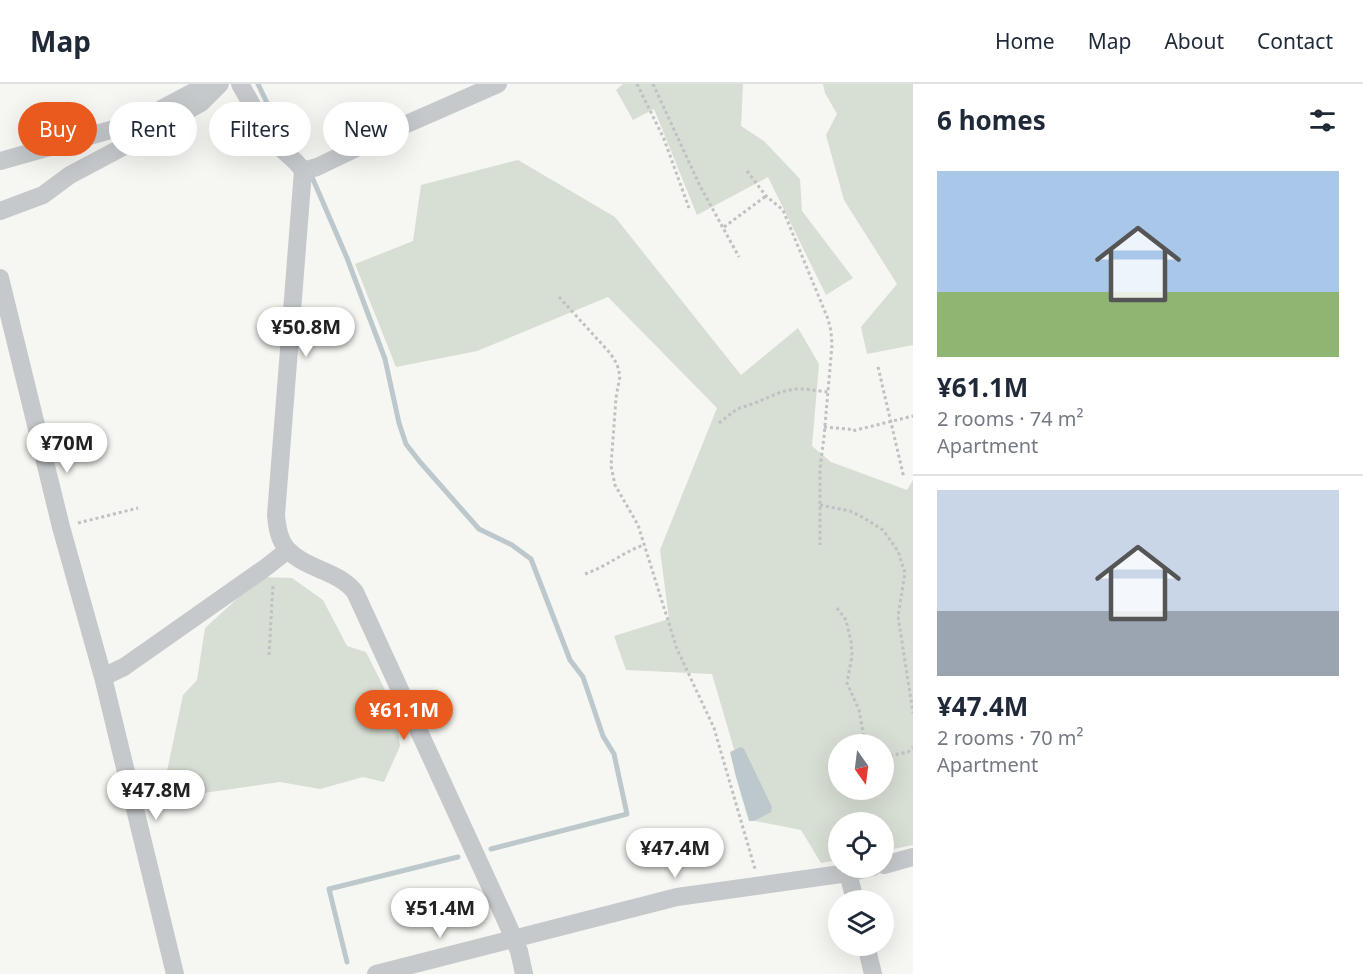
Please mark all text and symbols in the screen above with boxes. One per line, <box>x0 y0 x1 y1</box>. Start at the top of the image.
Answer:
text: Map <box>30 22 91 60</box>
text: Home <box>995 27 1055 55</box>
text: Map <box>1088 27 1131 55</box>
text: About <box>1164 27 1224 55</box>
text: Contact <box>1257 27 1333 55</box>
chip: Buy <box>18 102 97 156</box>
chip: Rent <box>109 102 197 156</box>
chip: Filters <box>209 102 311 156</box>
chip: New <box>323 102 409 156</box>
text: 6 homes <box>937 102 1046 138</box>
icon: filters <box>1306 104 1339 137</box>
icon: home <box>1084 210 1192 318</box>
pin: ¥50.8M <box>257 307 355 358</box>
text: ¥50.8M <box>271 313 341 340</box>
text: ¥61.1M <box>937 369 1028 405</box>
text: 2 rooms · 74 m² <box>937 405 1084 432</box>
pin: ¥70M <box>31 423 103 474</box>
text: ¥70M <box>40 429 94 456</box>
text: Apartment <box>937 432 1038 459</box>
icon: home <box>1084 529 1192 637</box>
text: ¥47.4M <box>937 688 1028 724</box>
pin: ¥61.1M <box>355 690 453 741</box>
text: ¥61.1M <box>369 696 439 723</box>
text: 2 rooms · 70 m² <box>937 724 1084 751</box>
north arrow <box>828 734 894 800</box>
map controls <box>828 734 894 956</box>
text: Apartment <box>937 751 1038 778</box>
pin: ¥47.8M <box>107 770 205 821</box>
text: ¥47.8M <box>121 776 191 803</box>
button: locate <box>828 812 894 878</box>
pin: ¥47.4M <box>626 828 724 879</box>
text: ¥47.4M <box>640 834 710 861</box>
pin: ¥51.4M <box>391 888 489 939</box>
button: layers <box>828 890 894 956</box>
text: ¥51.4M <box>405 894 475 921</box>

